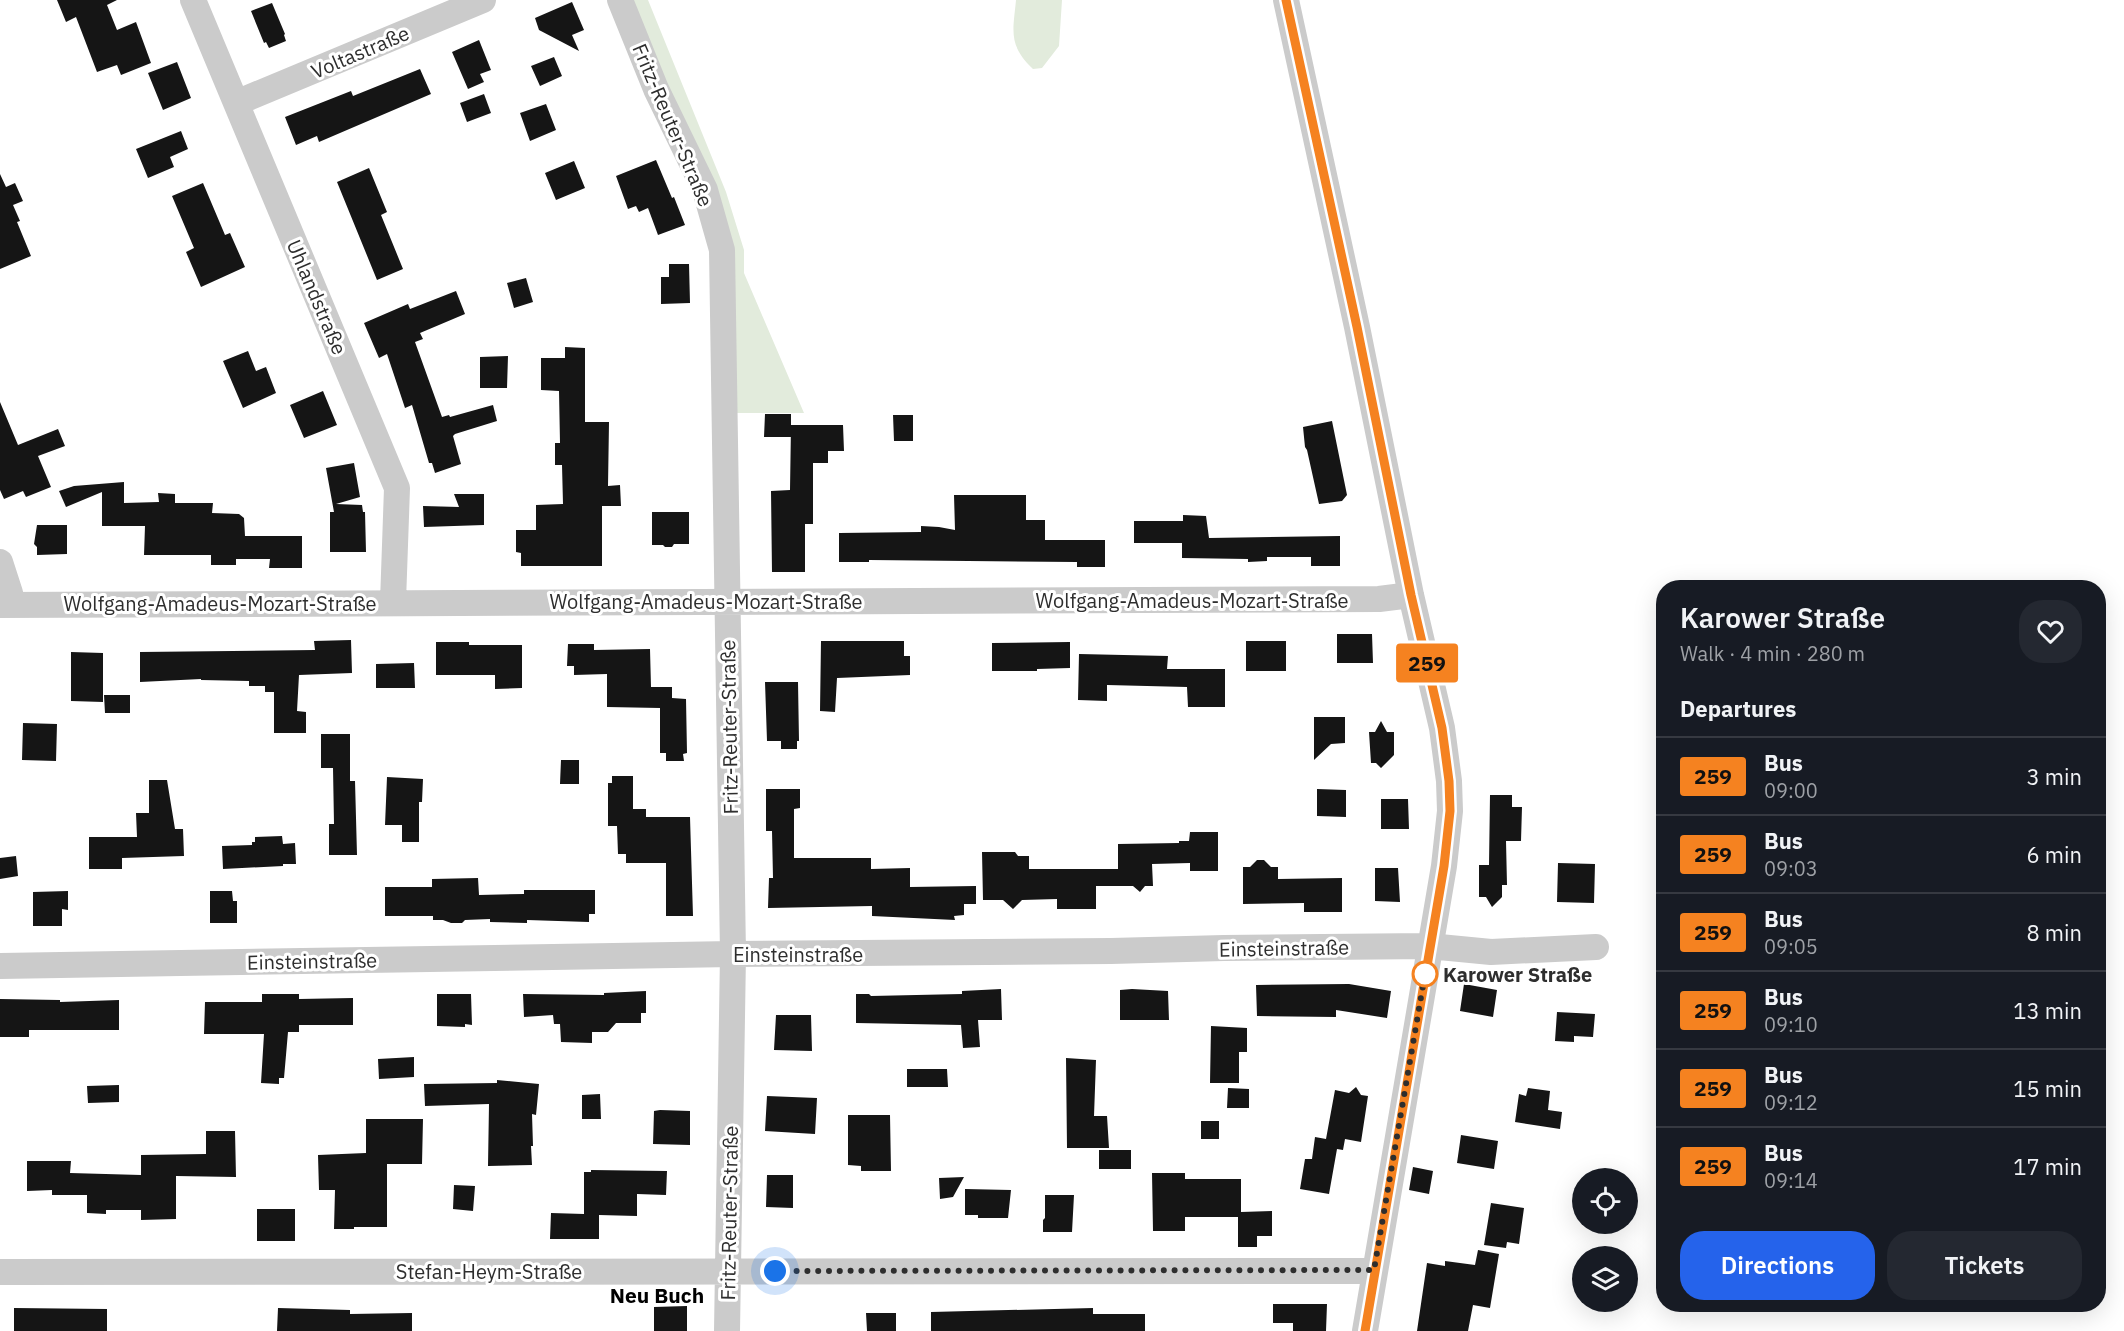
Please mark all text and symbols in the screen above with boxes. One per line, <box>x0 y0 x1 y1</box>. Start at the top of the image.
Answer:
street label: Voltastraße <box>307 19 413 85</box>
street label: Fritz-Reuter-Straße <box>626 39 720 211</box>
street label: Uhlandstraße <box>281 235 353 359</box>
street label: Wolfgang-Amadeus-Mozart-Straße <box>1036 587 1348 614</box>
street label: Wolfgang-Amadeus-Mozart-Straße <box>550 588 862 615</box>
street label: Wolfgang-Amadeus-Mozart-Straße <box>64 590 376 617</box>
text: Karower Straße <box>1680 599 1885 636</box>
button: heart <box>2019 600 2082 663</box>
street label: Fritz-Reuter-Straße <box>714 639 744 815</box>
text: Walk · 4 min · 280 m <box>1680 640 1865 667</box>
line badge: 259 <box>1392 644 1462 682</box>
text: 259 <box>1408 649 1446 677</box>
text: Departures <box>1680 694 1796 723</box>
text: Bus <box>1764 748 1803 777</box>
text: 259 <box>1694 762 1732 790</box>
text: 3 min <box>2026 762 2082 791</box>
text: 09:00 <box>1764 777 1818 804</box>
text: Bus <box>1764 826 1803 855</box>
text: 259 <box>1694 840 1732 868</box>
text: 6 min <box>2026 840 2082 869</box>
text: 09:03 <box>1764 855 1818 882</box>
text: Bus <box>1764 904 1803 933</box>
text: 259 <box>1694 918 1732 946</box>
text: 8 min <box>2026 918 2082 947</box>
street label: Einsteinstraße <box>1219 933 1349 963</box>
text: 09:05 <box>1764 933 1818 960</box>
street label: Einsteinstraße <box>733 941 863 968</box>
street label: Einsteinstraße <box>247 946 377 976</box>
marker: Karower Straße <box>1412 961 1438 987</box>
place label: Karower Straße <box>1443 961 1592 988</box>
text: Bus <box>1764 982 1803 1011</box>
text: 259 <box>1694 996 1732 1024</box>
text: 13 min <box>2013 996 2082 1025</box>
text: 09:10 <box>1764 1011 1818 1038</box>
text: Bus <box>1764 1060 1803 1089</box>
text: 259 <box>1694 1074 1732 1102</box>
text: 15 min <box>2013 1074 2082 1103</box>
text: 09:12 <box>1764 1089 1818 1116</box>
street label: Fritz-Reuter-Straße <box>714 1125 744 1301</box>
text: Bus <box>1764 1138 1803 1167</box>
text: 259 <box>1694 1152 1732 1180</box>
text: 17 min <box>2013 1152 2082 1181</box>
text: 09:14 <box>1764 1167 1818 1194</box>
map controls <box>1572 1168 1638 1312</box>
button: locate <box>1572 1168 1638 1234</box>
button: Directions <box>1680 1231 1875 1300</box>
button: Tickets <box>1887 1231 2082 1300</box>
button: layers <box>1572 1246 1638 1312</box>
your location <box>760 1256 790 1286</box>
street label: Stefan-Heym-Straße <box>396 1258 582 1285</box>
district label: Neu Buch <box>610 1281 704 1309</box>

